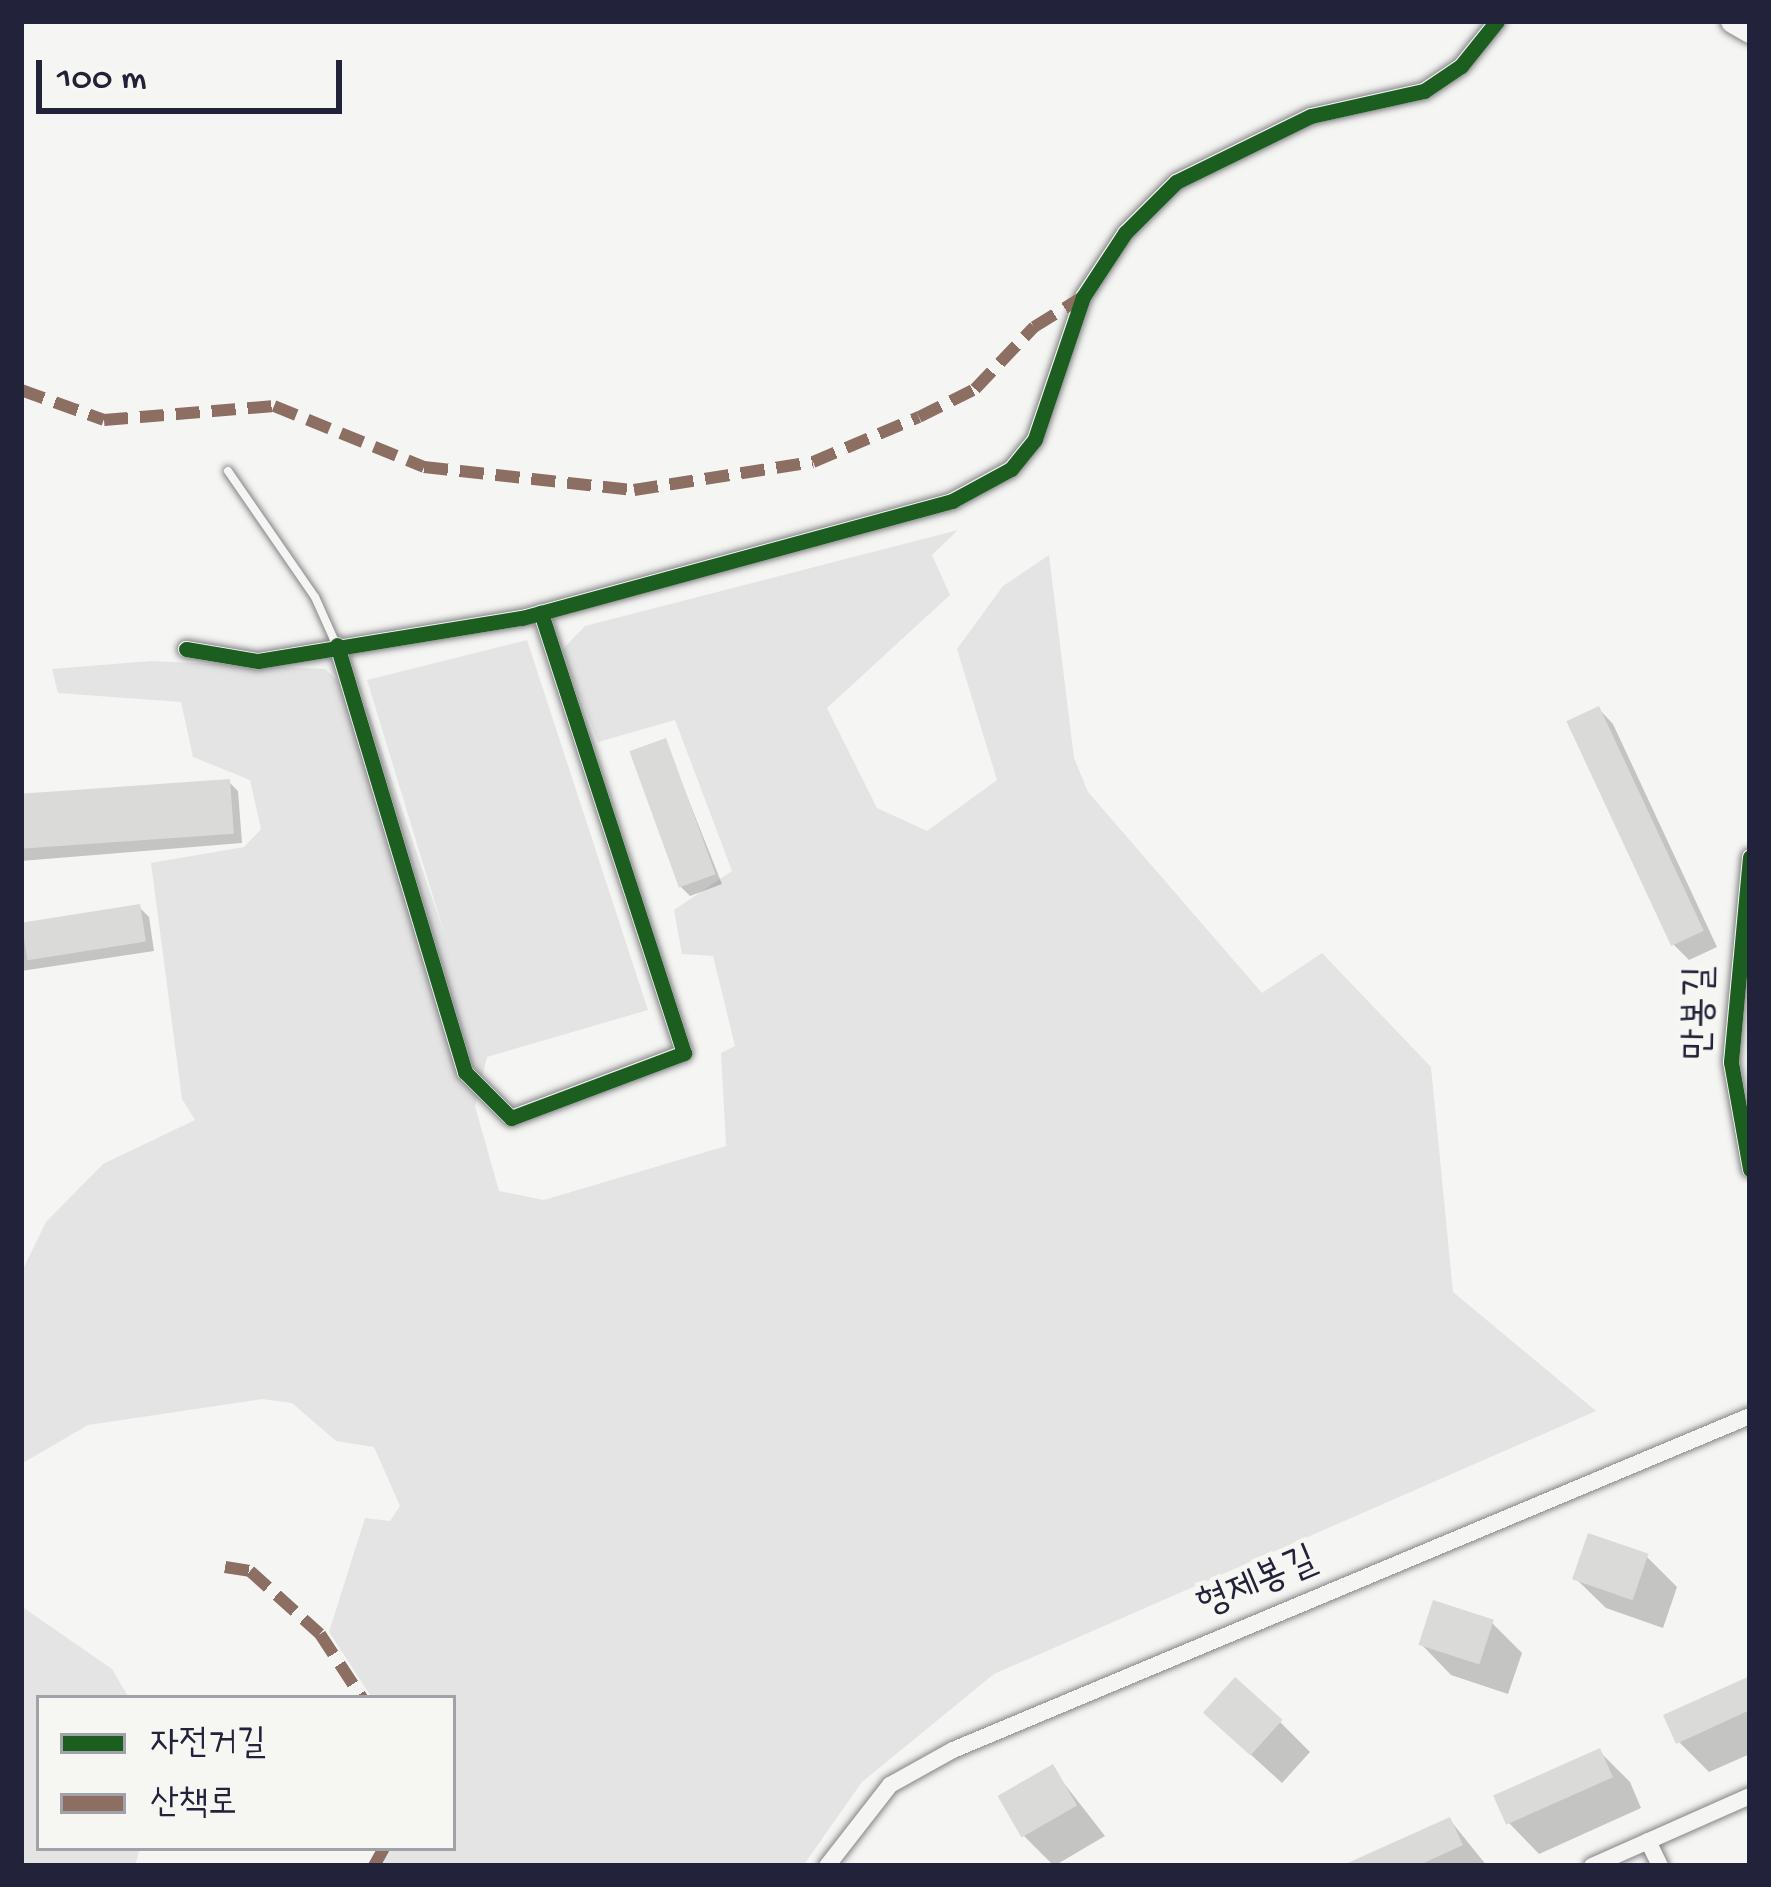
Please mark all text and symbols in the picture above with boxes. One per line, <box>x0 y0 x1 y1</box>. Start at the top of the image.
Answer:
scale bar <box>42 36 348 110</box>
text: 100 m <box>57 59 147 102</box>
street label: 만봉길 <box>1678 966 1726 1060</box>
street label: 형제봉길 <box>1191 1539 1325 1631</box>
legend <box>36 1695 456 1851</box>
text: 자전거길 <box>150 1724 266 1767</box>
text: 산책로 <box>150 1784 237 1827</box>

